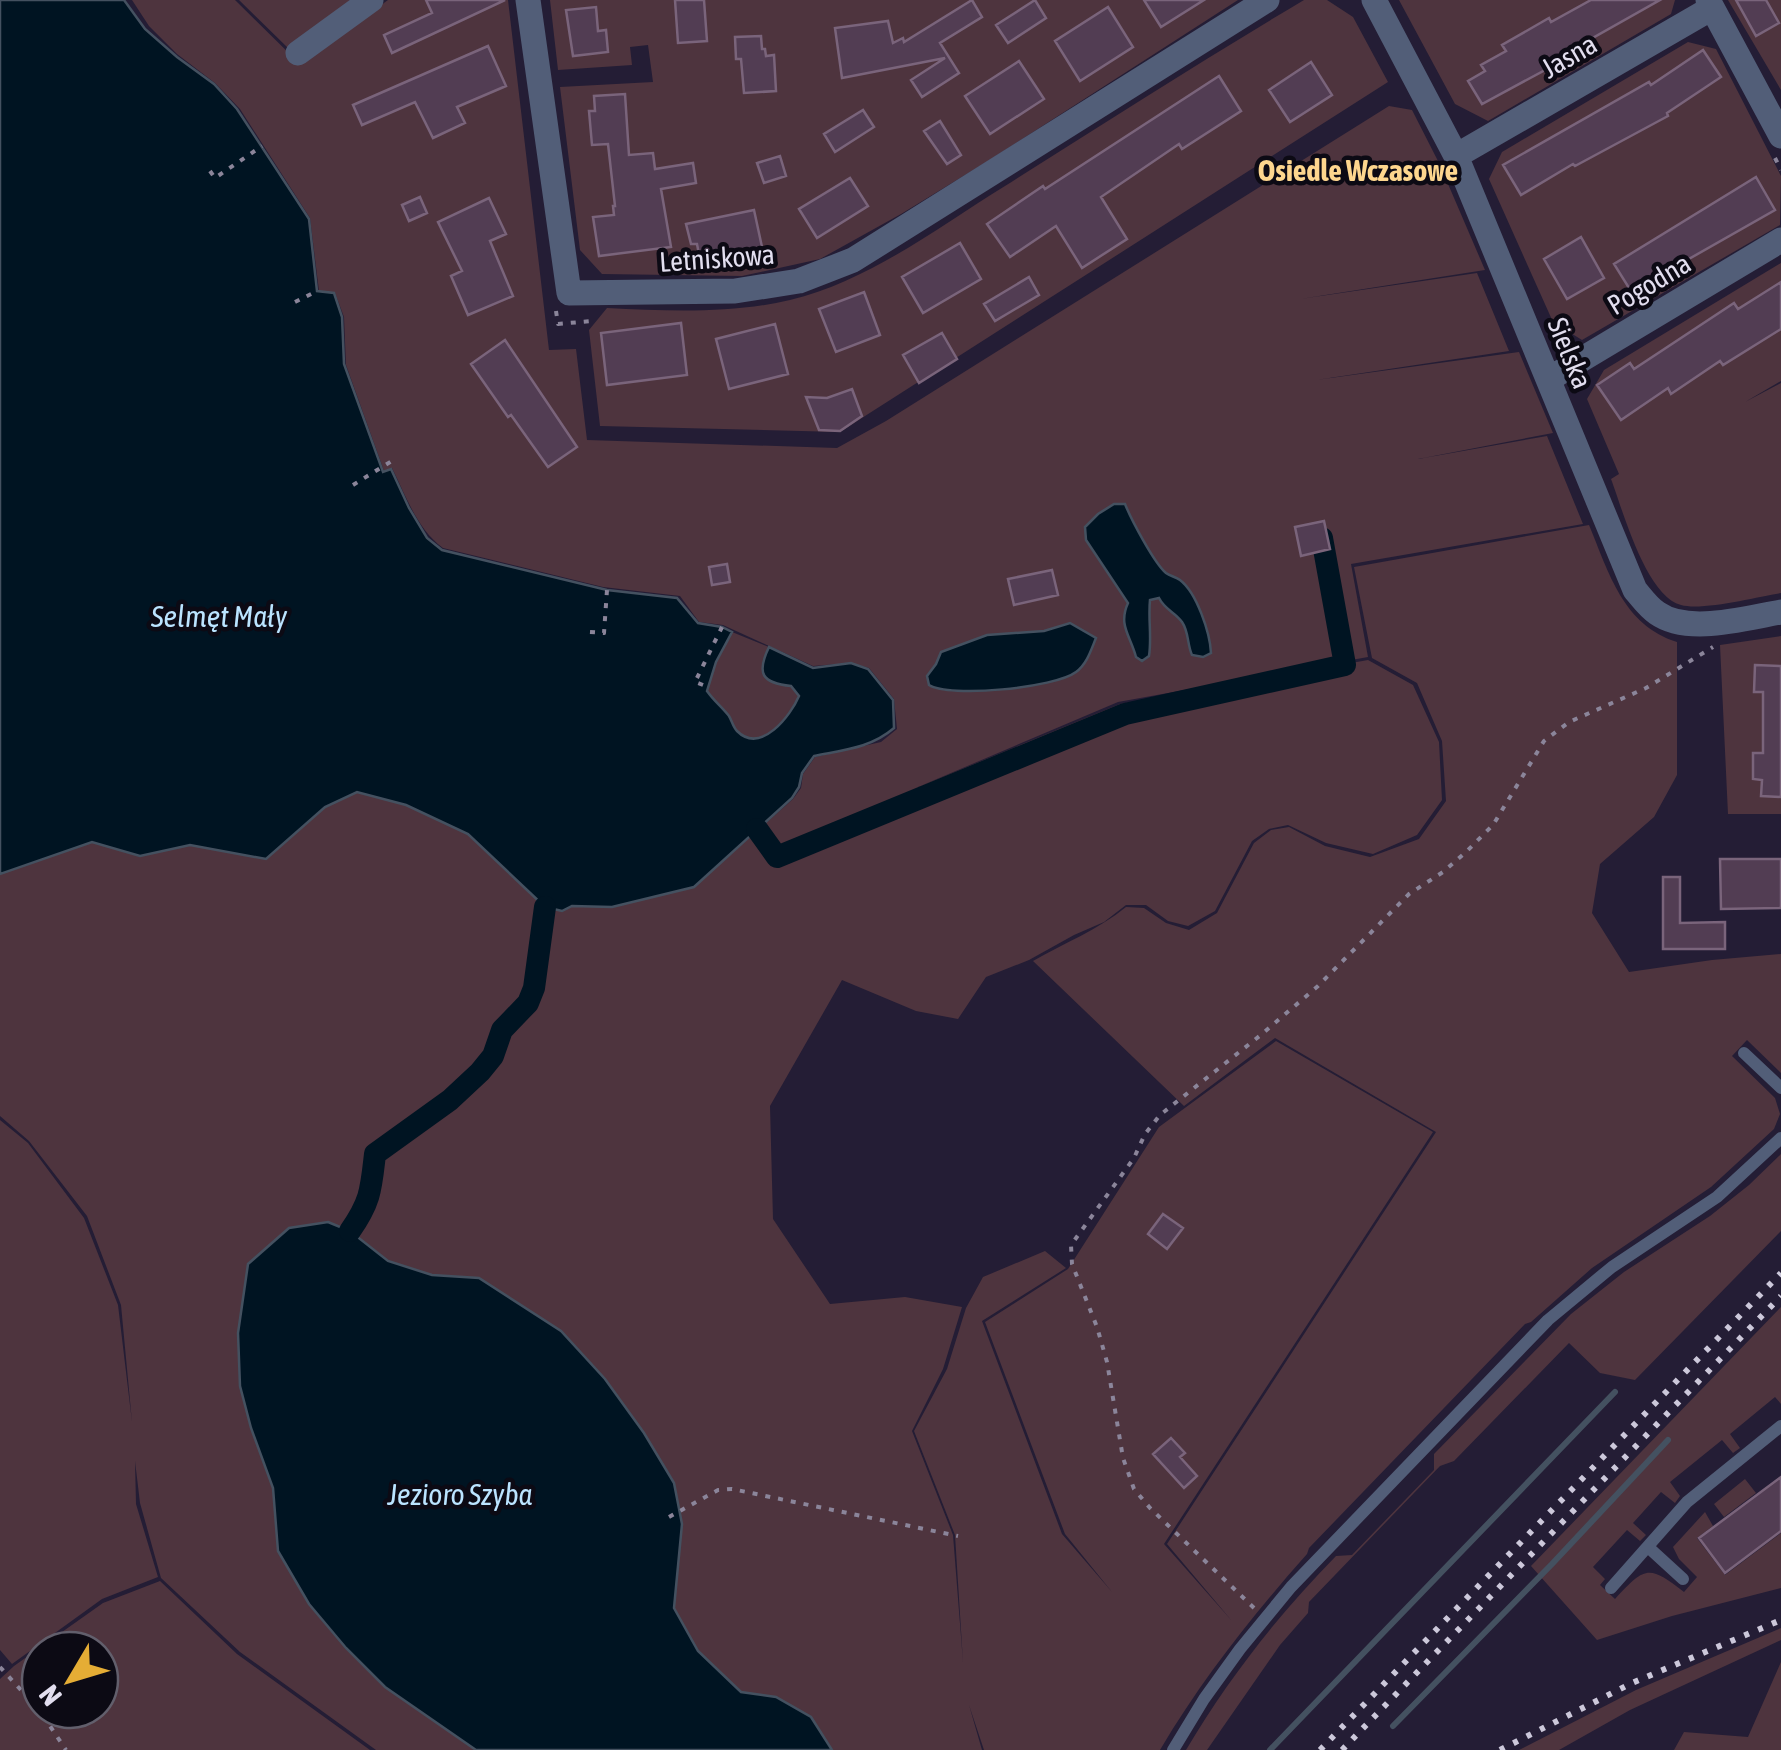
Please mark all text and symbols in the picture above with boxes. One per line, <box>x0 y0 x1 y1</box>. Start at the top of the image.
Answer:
street label: Jasna <box>1536 28 1602 84</box>
district label: Osiedle Wczasowe <box>1258 153 1458 187</box>
street label: Letniskowa <box>658 238 776 278</box>
street label: Pogodna <box>1602 247 1696 321</box>
street label: Sielska <box>1541 313 1599 393</box>
water label: Selmęt Mały <box>150 599 288 633</box>
water label: Jezioro Szyba <box>386 1477 533 1511</box>
north arrow <box>20 1630 120 1730</box>
text: N <box>33 1679 68 1712</box>

